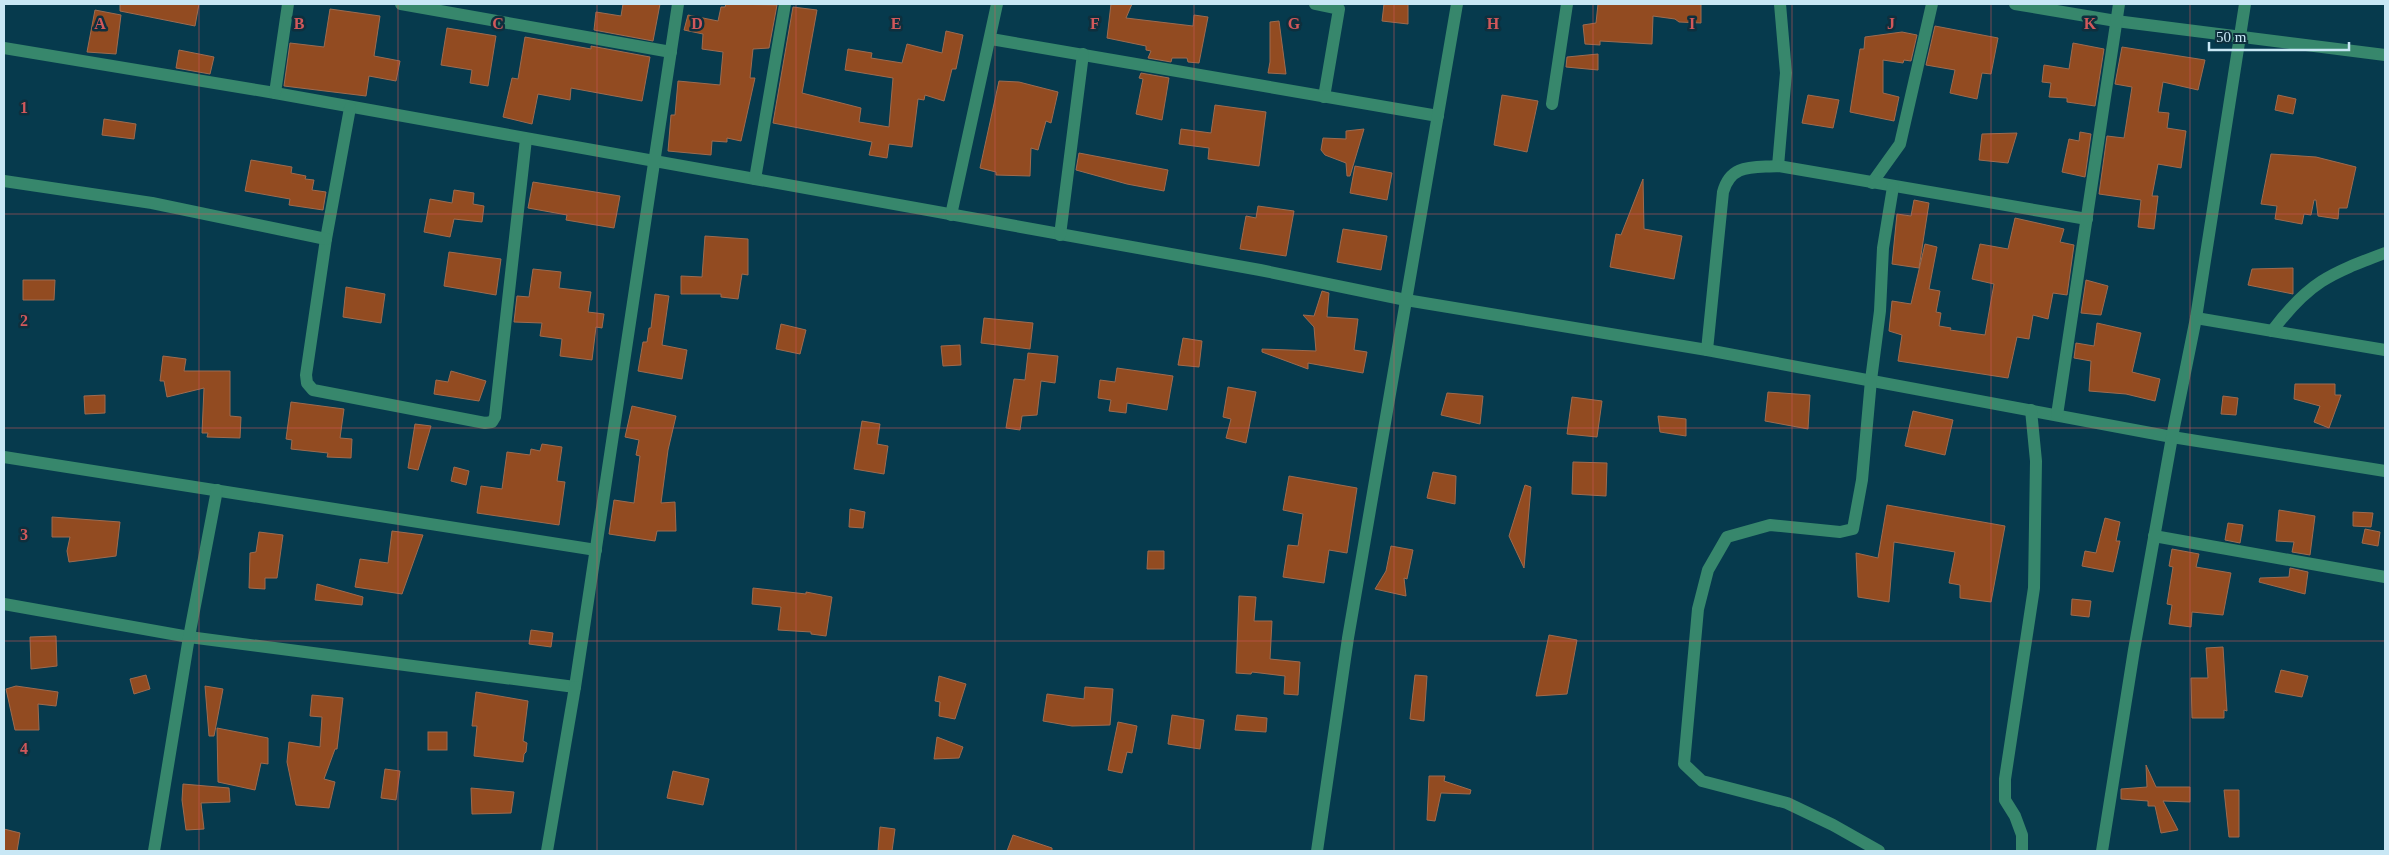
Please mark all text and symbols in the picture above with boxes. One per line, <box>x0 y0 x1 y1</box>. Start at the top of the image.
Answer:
text: A <box>94 15 106 32</box>
text: B <box>294 15 305 32</box>
text: C <box>492 15 504 32</box>
text: D <box>691 15 703 32</box>
text: E <box>891 15 901 32</box>
text: F <box>1090 15 1100 32</box>
text: G <box>1288 15 1301 32</box>
text: H <box>1487 15 1500 32</box>
text: I <box>1689 15 1695 32</box>
text: J <box>1887 15 1895 32</box>
text: K <box>2084 15 2097 32</box>
scale bar <box>2209 20 2349 52</box>
text: 50 m <box>2216 29 2247 45</box>
text: 1 <box>20 99 28 116</box>
text: 2 <box>20 312 28 329</box>
text: 3 <box>20 526 28 543</box>
text: 4 <box>20 740 28 757</box>

